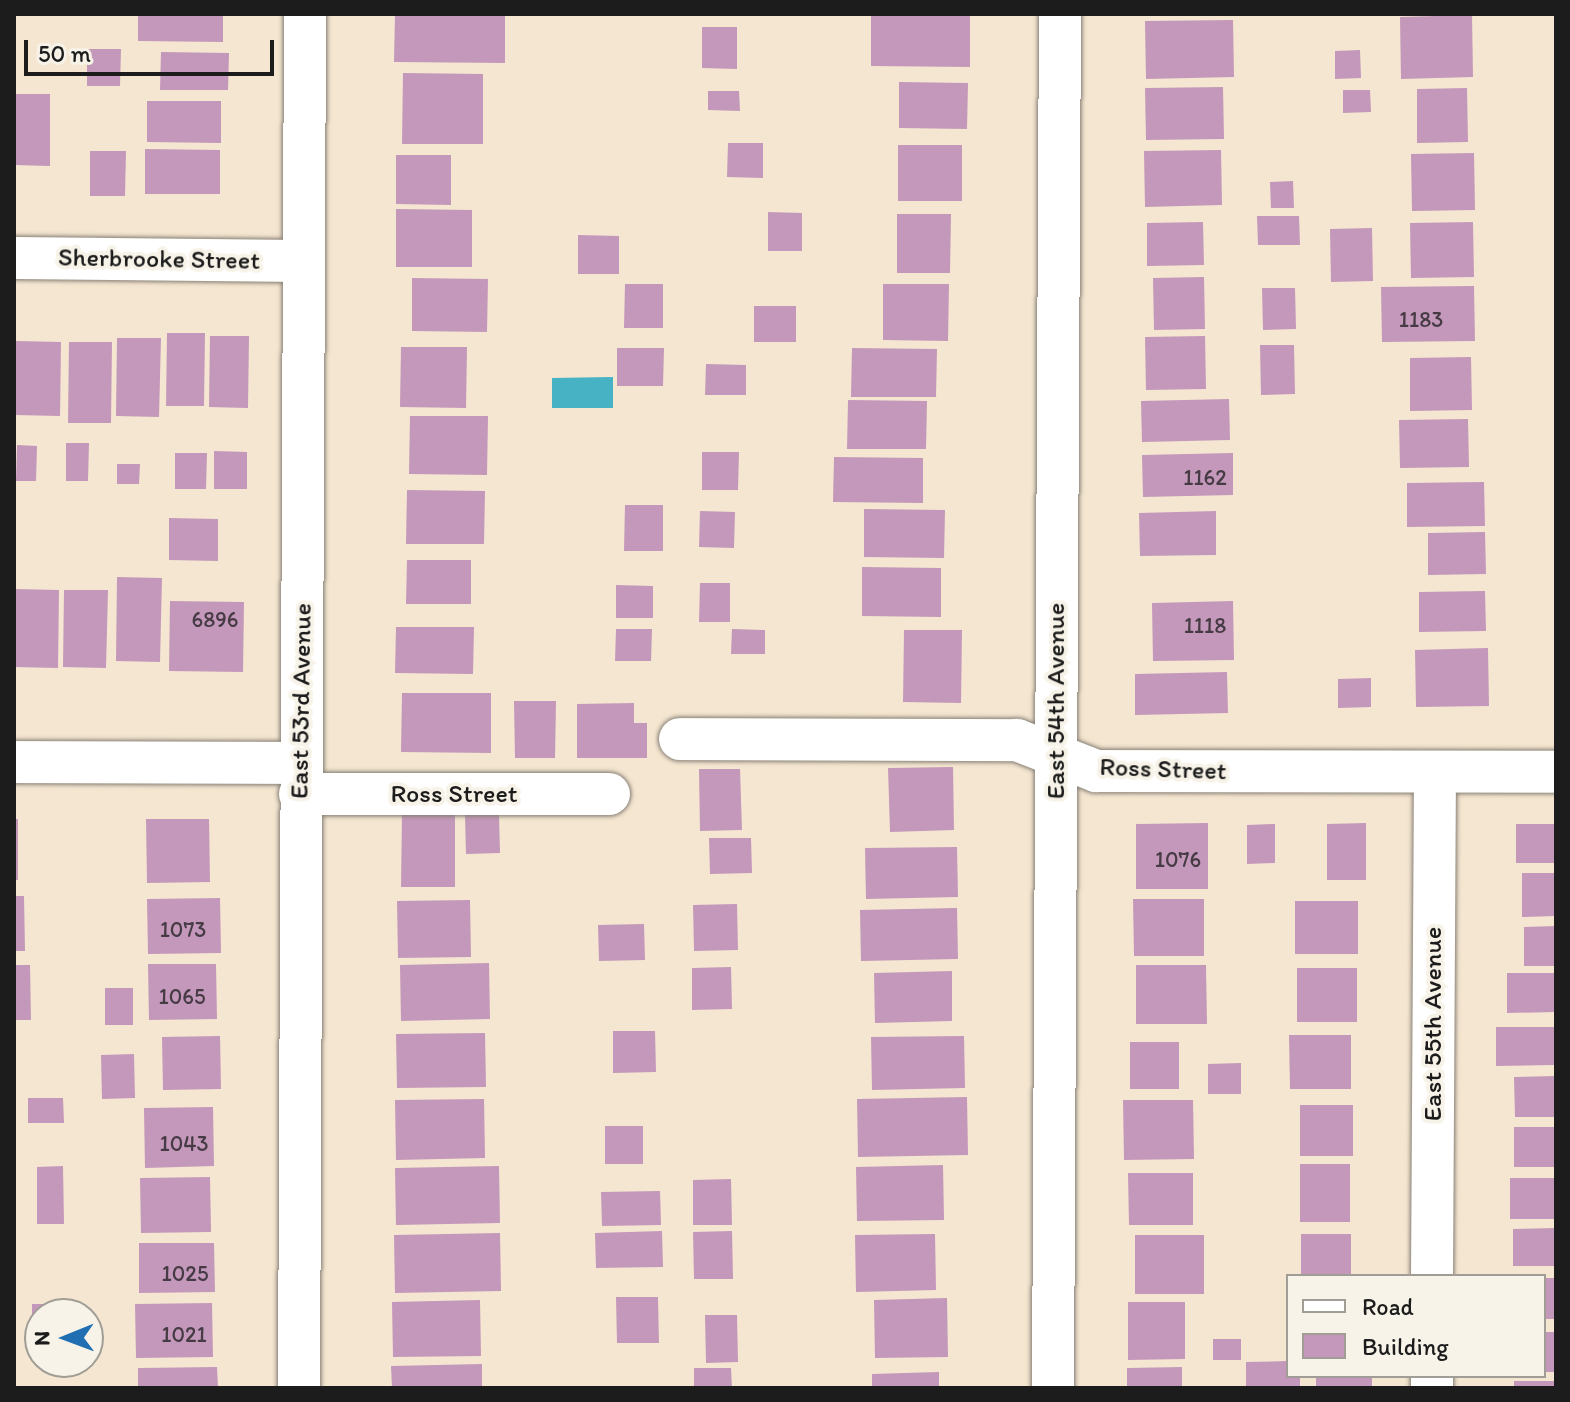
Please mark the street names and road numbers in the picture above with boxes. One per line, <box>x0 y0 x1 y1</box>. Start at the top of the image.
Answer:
street label: Sherbrooke Street <box>58 242 260 276</box>
street label: East 53rd Avenue <box>284 604 318 798</box>
street label: East 54th Avenue <box>1040 604 1072 798</box>
street label: Ross Street <box>1099 751 1227 787</box>
street label: Ross Street <box>391 778 517 810</box>
street label: East 55th Avenue <box>1417 928 1449 1120</box>

